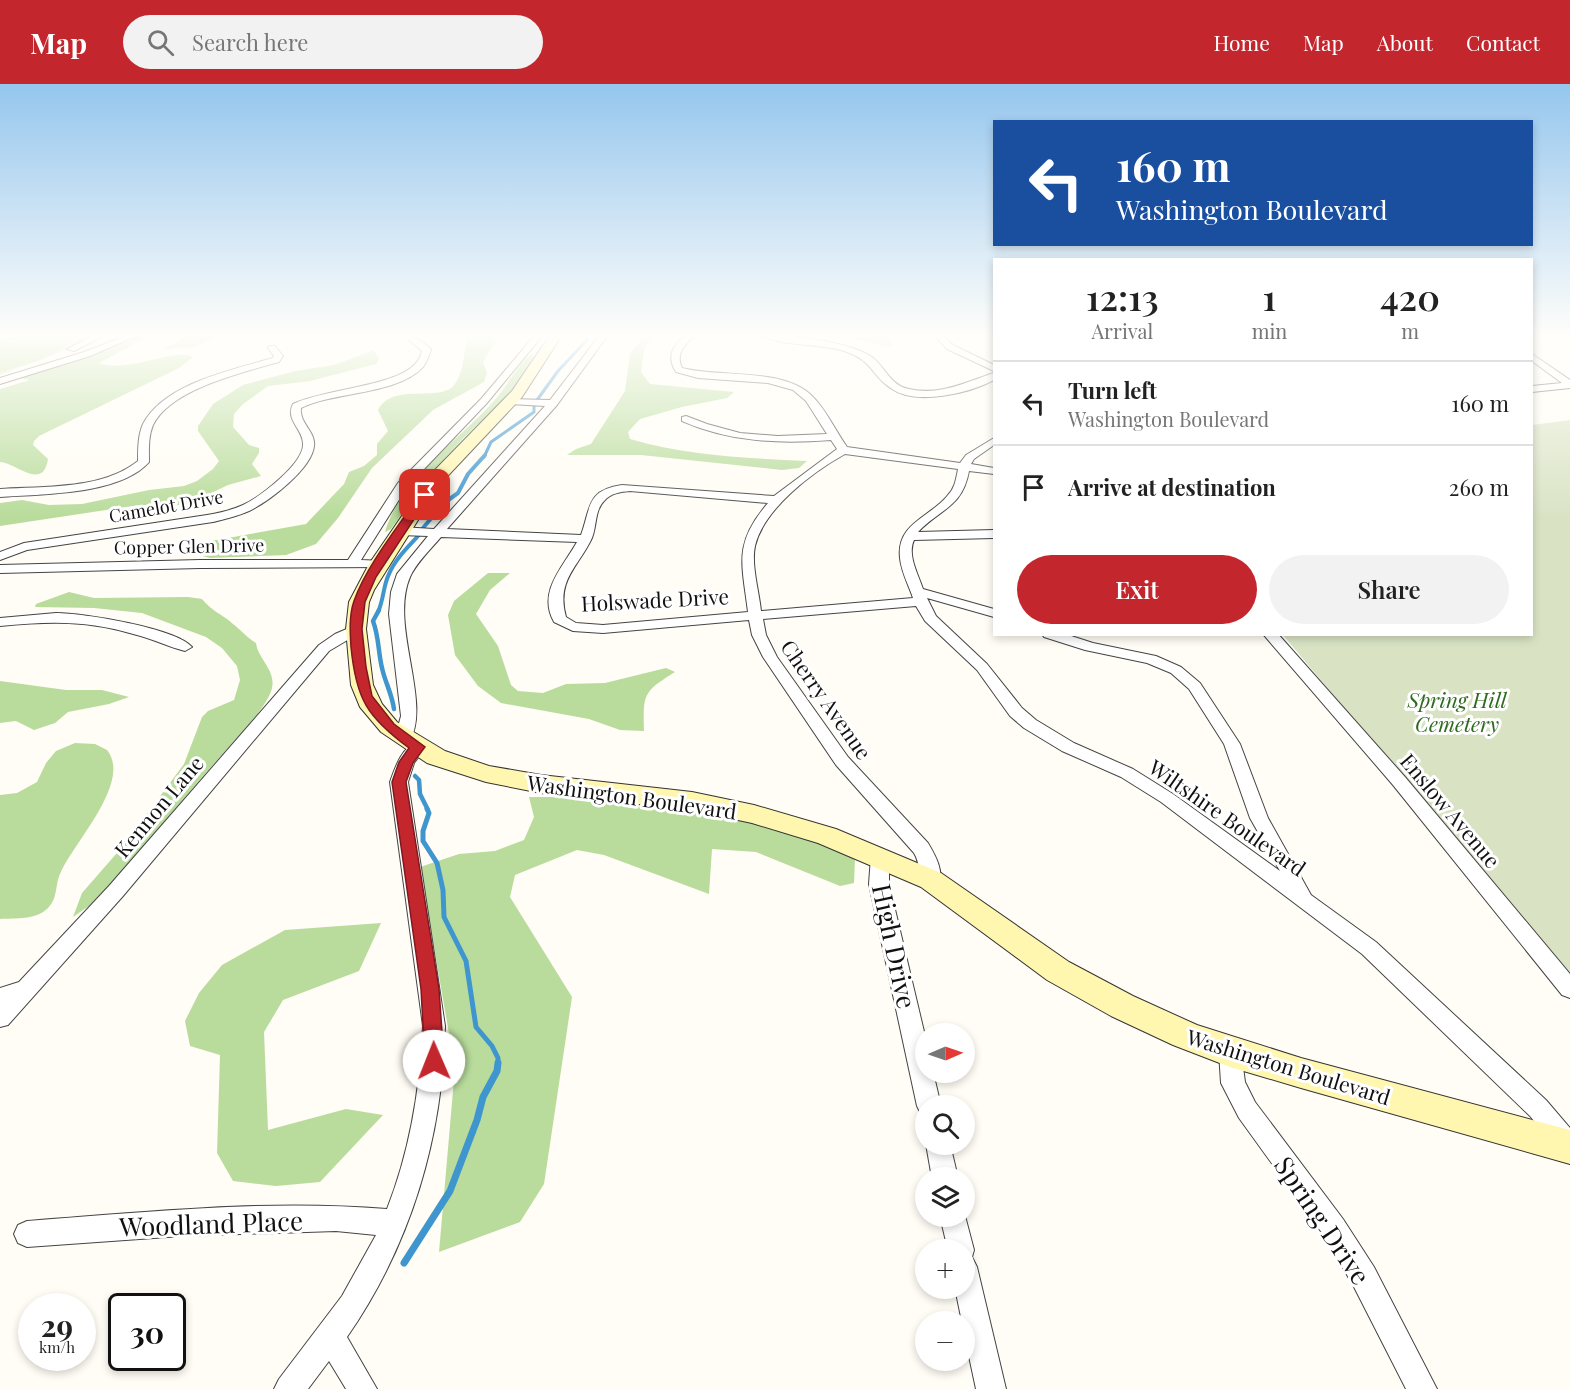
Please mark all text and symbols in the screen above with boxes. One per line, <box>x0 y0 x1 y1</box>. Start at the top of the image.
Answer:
search box <box>123 15 543 69</box>
text: Map <box>30 24 87 61</box>
icon: search <box>144 26 177 59</box>
text: Search here <box>192 27 308 57</box>
text: Home <box>1214 28 1270 56</box>
text: Map <box>1303 28 1344 56</box>
text: About <box>1377 28 1433 56</box>
text: Contact <box>1466 28 1540 56</box>
text: 160 m <box>1116 137 1231 193</box>
icon: left <box>1017 144 1095 222</box>
text: Washington Boulevard <box>1116 191 1388 227</box>
text: 12:13 <box>1086 272 1159 320</box>
text: 1 <box>1263 272 1276 320</box>
text: 420 <box>1380 272 1440 320</box>
text: Arrival <box>1092 317 1153 344</box>
text: min <box>1252 317 1287 344</box>
text: m <box>1401 317 1419 344</box>
text: Turn left <box>1068 375 1157 405</box>
icon: left <box>1017 387 1050 420</box>
text: 160 m <box>1451 388 1509 418</box>
text: Washington Boulevard <box>1068 405 1269 432</box>
pin <box>399 469 450 520</box>
icon: arrive <box>1017 471 1050 504</box>
text: Arrive at destination <box>1068 472 1276 502</box>
text: 260 m <box>1449 472 1509 502</box>
icon: arrive <box>408 478 441 511</box>
street label: Camelot Drive <box>107 484 225 528</box>
street label: Copper Glen Drive <box>114 533 264 559</box>
button: Exit <box>1017 555 1257 624</box>
button: Share <box>1269 555 1509 624</box>
street label: Holswade Drive <box>580 581 730 617</box>
street label: Cherry Avenue <box>775 634 879 764</box>
park label: Spring Hill Cemetery <box>1406 685 1508 737</box>
street label: Enslow Avenue <box>1395 747 1507 873</box>
street label: Kennon Lane <box>107 749 209 863</box>
street label: Wiltshire Boulevard <box>1143 752 1312 882</box>
street label: Washington Boulevard <box>524 767 739 825</box>
street label: High Drive <box>865 881 925 1011</box>
street label: Washington Boulevard <box>1183 1021 1394 1110</box>
north arrow <box>915 1023 975 1083</box>
map controls <box>915 1023 975 1371</box>
position arrow <box>402 1029 466 1093</box>
button: search <box>915 1095 975 1155</box>
street label: Spring Drive <box>1267 1149 1379 1291</box>
button: layers <box>915 1167 975 1227</box>
street label: Woodland Place <box>117 1202 304 1244</box>
button: + <box>915 1239 975 1299</box>
speed limit sign: 30 <box>108 1293 186 1371</box>
text: 29 <box>41 1305 73 1345</box>
button: − <box>915 1311 975 1371</box>
text: km/h <box>39 1337 75 1357</box>

